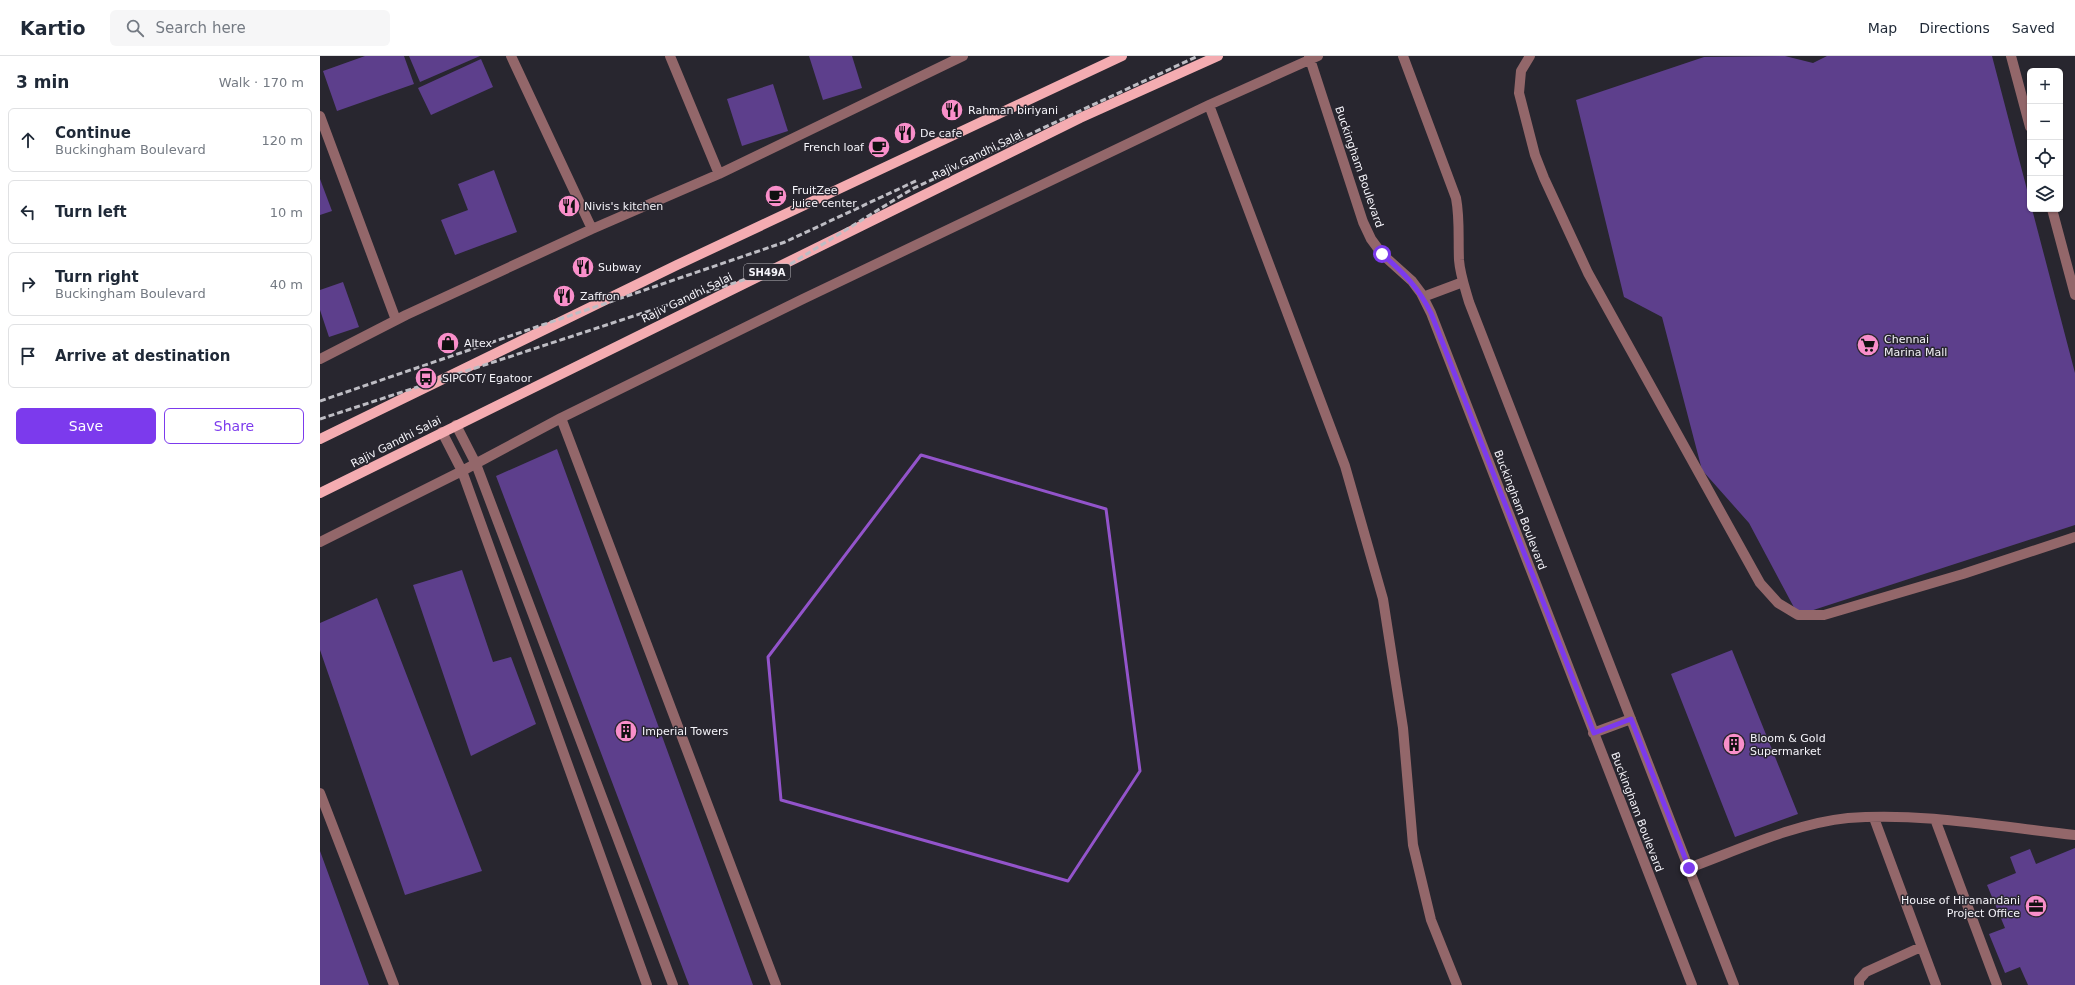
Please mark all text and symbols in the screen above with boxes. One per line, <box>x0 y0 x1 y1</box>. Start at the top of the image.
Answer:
search box <box>110 10 390 46</box>
text: Kartio <box>20 17 86 39</box>
icon: search <box>124 17 146 39</box>
text: Search here <box>156 19 246 37</box>
text: Map <box>1868 20 1897 36</box>
text: Directions <box>1919 20 1990 36</box>
text: Saved <box>2012 20 2055 36</box>
map controls <box>2027 68 2063 212</box>
button: + <box>2027 68 2063 104</box>
text: 3 min <box>16 72 69 92</box>
text: Walk · 170 m <box>219 75 304 90</box>
restaurant icon: Rahman biriyani <box>939 97 965 123</box>
place label: Rahman biriyani <box>968 104 1058 117</box>
button: − <box>2027 104 2063 140</box>
street label: Buckingham Boulevard <box>1332 105 1386 229</box>
restaurant icon: De cafe <box>892 120 918 146</box>
text: Continue <box>55 124 131 142</box>
place label: De cafe <box>920 127 962 140</box>
street label: Rajiv Gandhi Salai <box>930 127 1026 183</box>
icon: ahead <box>17 129 39 151</box>
text: 120 m <box>261 133 303 148</box>
cafe icon: French loaf <box>866 134 892 160</box>
button: locate <box>2027 140 2063 176</box>
place label: French loaf <box>804 141 865 154</box>
text: Buckingham Boulevard <box>55 142 206 157</box>
button: layers <box>2027 176 2063 212</box>
cafe icon: FruitZee juice center <box>763 183 789 209</box>
place label: FruitZee juice center <box>791 184 857 210</box>
restaurant icon: Nivis's kitchen <box>556 193 582 219</box>
place label: Nivis's kitchen <box>584 200 663 213</box>
icon: left <box>17 201 39 223</box>
text: Turn left <box>55 203 127 221</box>
text: 10 m <box>270 205 303 220</box>
route start <box>1373 245 1391 263</box>
restaurant icon: Subway <box>570 254 596 280</box>
place label: Subway <box>598 261 642 274</box>
road number: SH49A <box>744 264 790 280</box>
text: Turn right <box>55 268 139 286</box>
street label: Rajiv Gandhi Salai <box>639 270 735 326</box>
icon: right <box>17 273 39 295</box>
text: 40 m <box>270 277 303 292</box>
restaurant icon: Zaffron <box>551 283 577 309</box>
text: Buckingham Boulevard <box>55 286 206 301</box>
place label: Zaffron <box>580 290 620 303</box>
shop icon: Altex <box>435 330 461 356</box>
supermarket icon: Chennai Marina Mall <box>1855 332 1881 358</box>
place label: Chennai Marina Mall <box>1884 333 1947 359</box>
place label: Altex <box>464 337 492 350</box>
icon: arrive <box>17 345 39 367</box>
text: Arrive at destination <box>55 347 230 365</box>
bus stop icon: SIPCOT/ Egatoor <box>413 365 439 391</box>
place label: SIPCOT/ Egatoor <box>442 372 533 385</box>
button: Save <box>16 408 156 444</box>
button: Share <box>164 408 304 444</box>
street label: Rajiv Gandhi Salai <box>349 414 443 470</box>
street label: Buckingham Boulevard <box>1491 448 1549 572</box>
building icon: Imperial Towers <box>613 718 639 744</box>
place label: Imperial Towers <box>642 725 728 738</box>
building icon: Bloom & Gold Supermarket <box>1721 731 1747 757</box>
place label: Bloom & Gold Supermarket <box>1750 732 1826 758</box>
street label: Buckingham Boulevard <box>1608 750 1666 874</box>
route end <box>1680 859 1698 877</box>
office icon: House of Hiranandani Project Office <box>2023 893 2049 919</box>
place label: House of Hiranandani Project Office <box>1901 894 2020 920</box>

